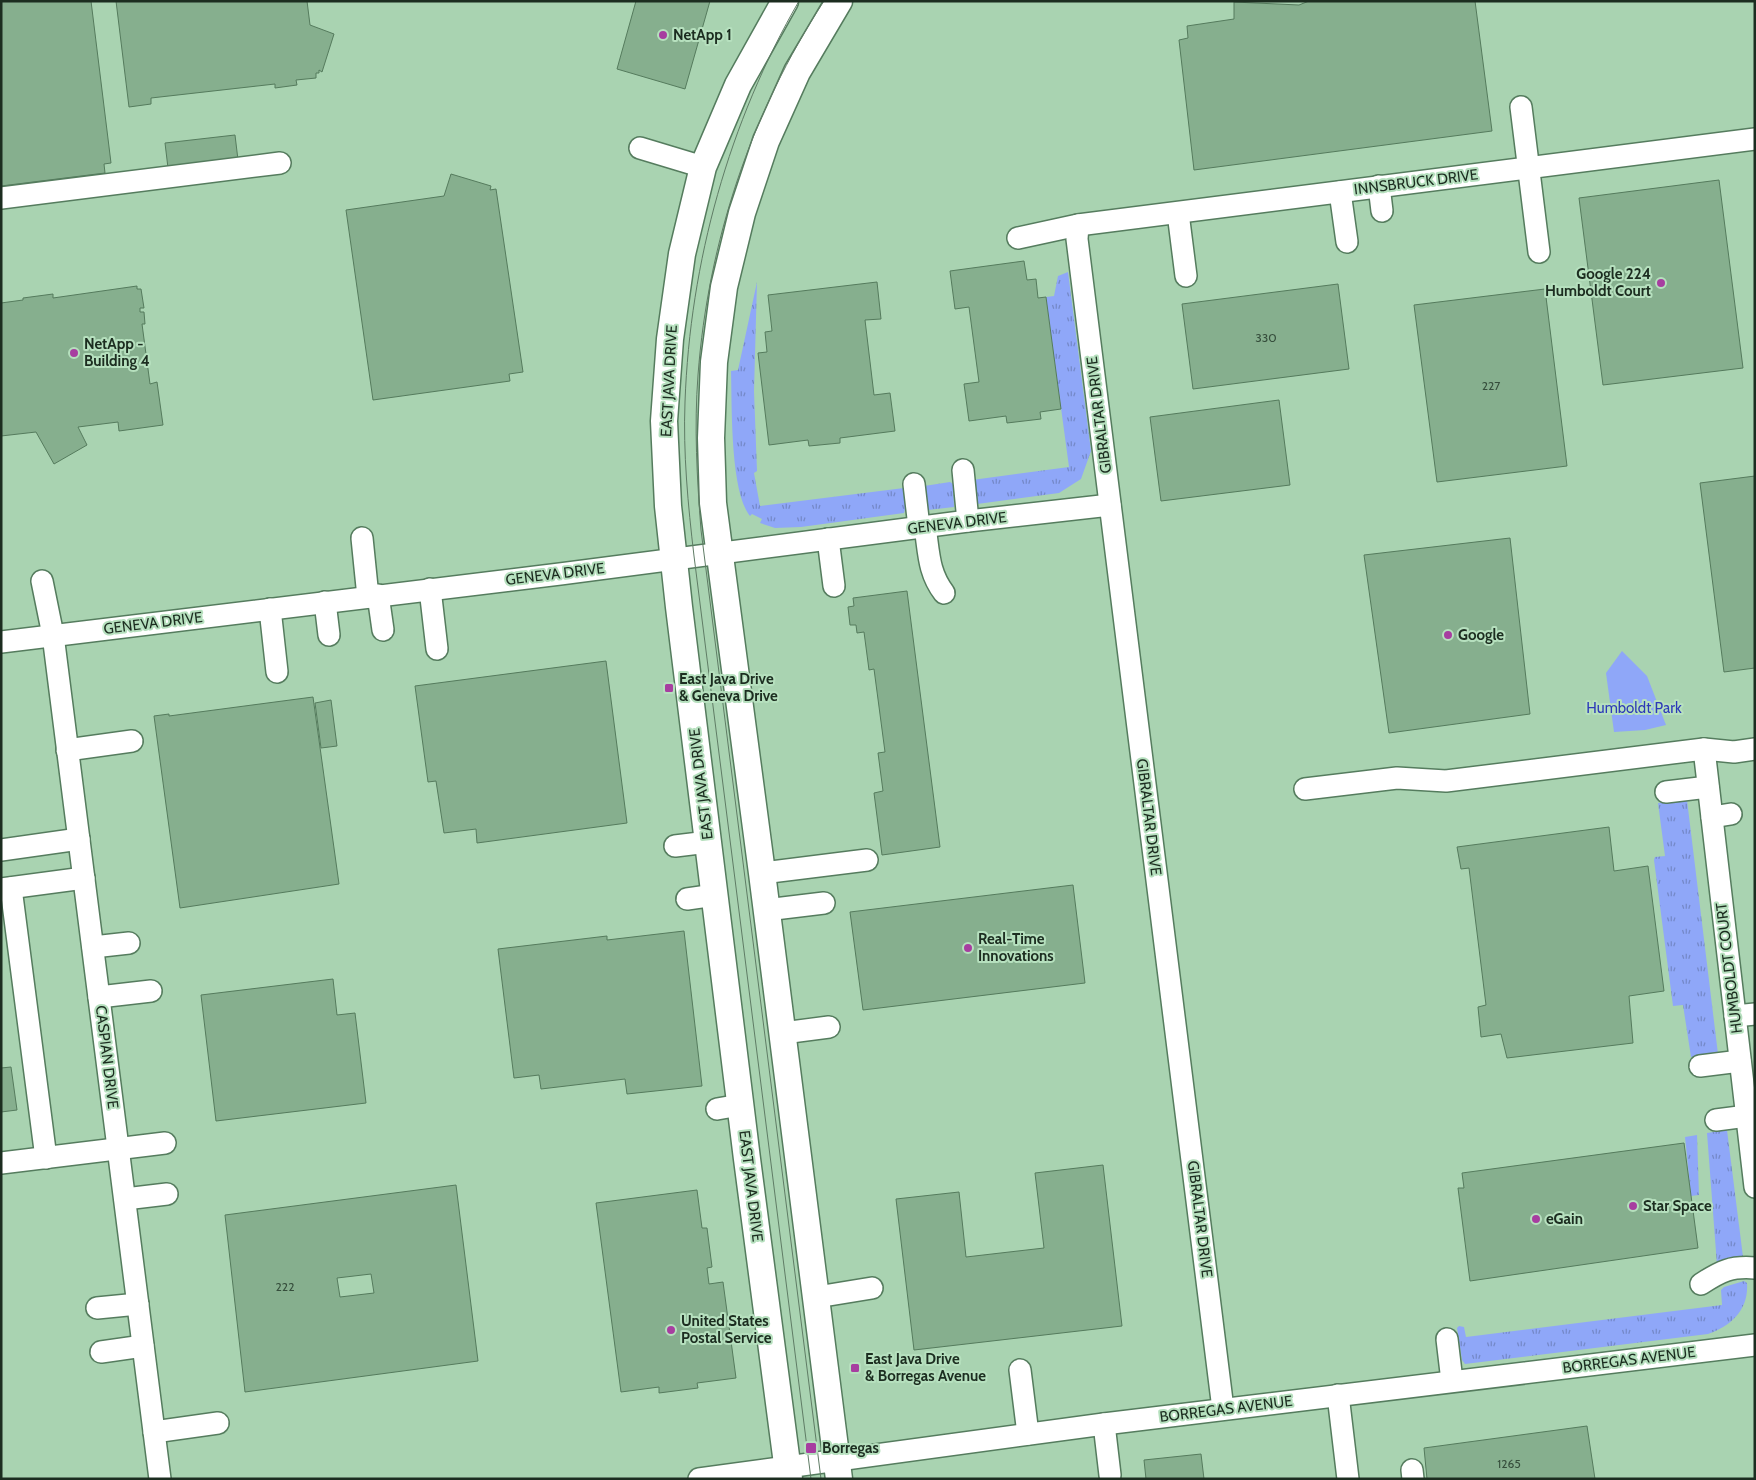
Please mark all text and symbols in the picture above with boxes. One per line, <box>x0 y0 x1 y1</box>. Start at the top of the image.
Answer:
place label: NetApp 1 <box>673 26 732 44</box>
marker: NetApp 1 <box>657 29 669 41</box>
street label: INNSBRUCK DRIVE <box>1353 165 1479 199</box>
place label: Google 224 Humboldt Court <box>1545 265 1651 300</box>
marker: Google 224 Humboldt Court <box>1655 277 1667 289</box>
street label: EAST JAVA DRIVE <box>657 324 681 438</box>
house number: 330 <box>1255 330 1277 345</box>
place label: NetApp - Building 4 <box>84 335 150 370</box>
marker: NetApp - Building 4 <box>68 347 80 359</box>
street label: GIBRALTAR DRIVE <box>1083 355 1115 475</box>
house number: 227 <box>1482 378 1500 393</box>
street label: GENEVA DRIVE <box>907 508 1007 538</box>
street label: GENEVA DRIVE <box>505 559 605 589</box>
street label: GENEVA DRIVE <box>103 608 203 638</box>
place label: Google <box>1458 626 1504 644</box>
marker: Google <box>1442 629 1454 641</box>
place label: East Java Drive & Geneva Drive <box>679 670 778 705</box>
marker: East Java Drive & Geneva Drive <box>663 682 675 694</box>
park label: Humboldt Park <box>1586 699 1682 717</box>
street label: EAST JAVA DRIVE <box>685 727 717 841</box>
street label: GIBRALTAR DRIVE <box>1133 757 1165 877</box>
street label: HUMBOLDT COURT <box>1712 902 1746 1034</box>
place label: Real-Time Innovations <box>978 930 1054 965</box>
marker: Real-Time Innovations <box>962 942 974 954</box>
street label: CASPIAN DRIVE <box>92 1004 122 1110</box>
street label: EAST JAVA DRIVE <box>735 1129 767 1243</box>
street label: GIBRALTAR DRIVE <box>1184 1159 1216 1279</box>
place label: Star Space <box>1643 1197 1712 1215</box>
marker: Star Space <box>1627 1200 1639 1212</box>
place label: eGain <box>1546 1210 1583 1228</box>
marker: eGain <box>1530 1213 1542 1225</box>
house number: 222 <box>276 1279 294 1294</box>
place label: United States Postal Service <box>681 1312 772 1347</box>
marker: United States Postal Service <box>665 1324 677 1336</box>
street label: BORREGAS AVENUE <box>1561 1343 1697 1377</box>
place label: East Java Drive & Borregas Avenue <box>865 1350 986 1385</box>
marker: East Java Drive & Borregas Avenue <box>849 1362 861 1374</box>
street label: BORREGAS AVENUE <box>1158 1392 1294 1426</box>
place label: Borregas <box>822 1439 879 1457</box>
marker: Borregas <box>804 1441 818 1455</box>
house number: 1265 <box>1497 1456 1521 1471</box>

